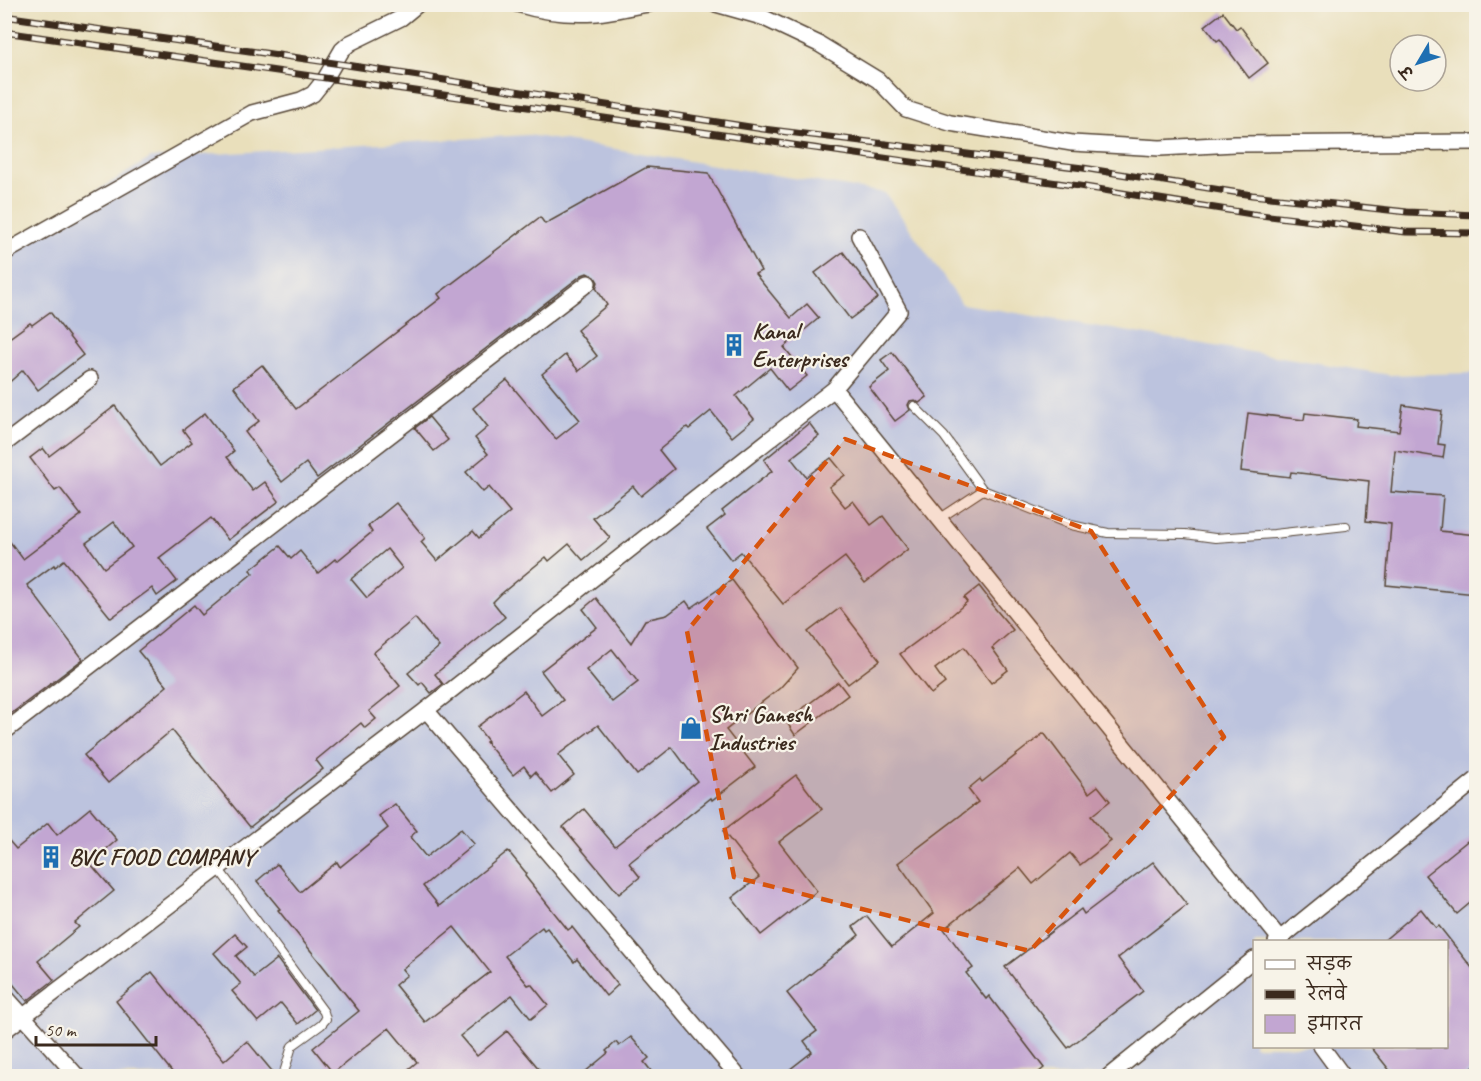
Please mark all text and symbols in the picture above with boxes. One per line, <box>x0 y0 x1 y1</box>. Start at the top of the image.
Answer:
north arrow <box>1388 33 1448 93</box>
text: उ <box>1395 60 1420 84</box>
place label: Kanal Enterprises <box>752 316 850 374</box>
building icon: Kanal Enterprises <box>721 332 747 358</box>
place label: Shri Ganesh Industries <box>709 699 813 757</box>
shop icon: Shri Ganesh Industries <box>678 715 704 741</box>
place label: BVC FOOD COMPANY <box>69 842 259 872</box>
building icon: BVC FOOD COMPANY <box>38 844 64 870</box>
legend <box>1253 940 1448 1048</box>
text: सड़क <box>1306 953 1352 975</box>
text: रेलवे <box>1305 978 1348 1005</box>
scale bar <box>36 1009 156 1047</box>
text: इमारत <box>1307 1013 1363 1035</box>
text: 50 m <box>45 1019 78 1041</box>

